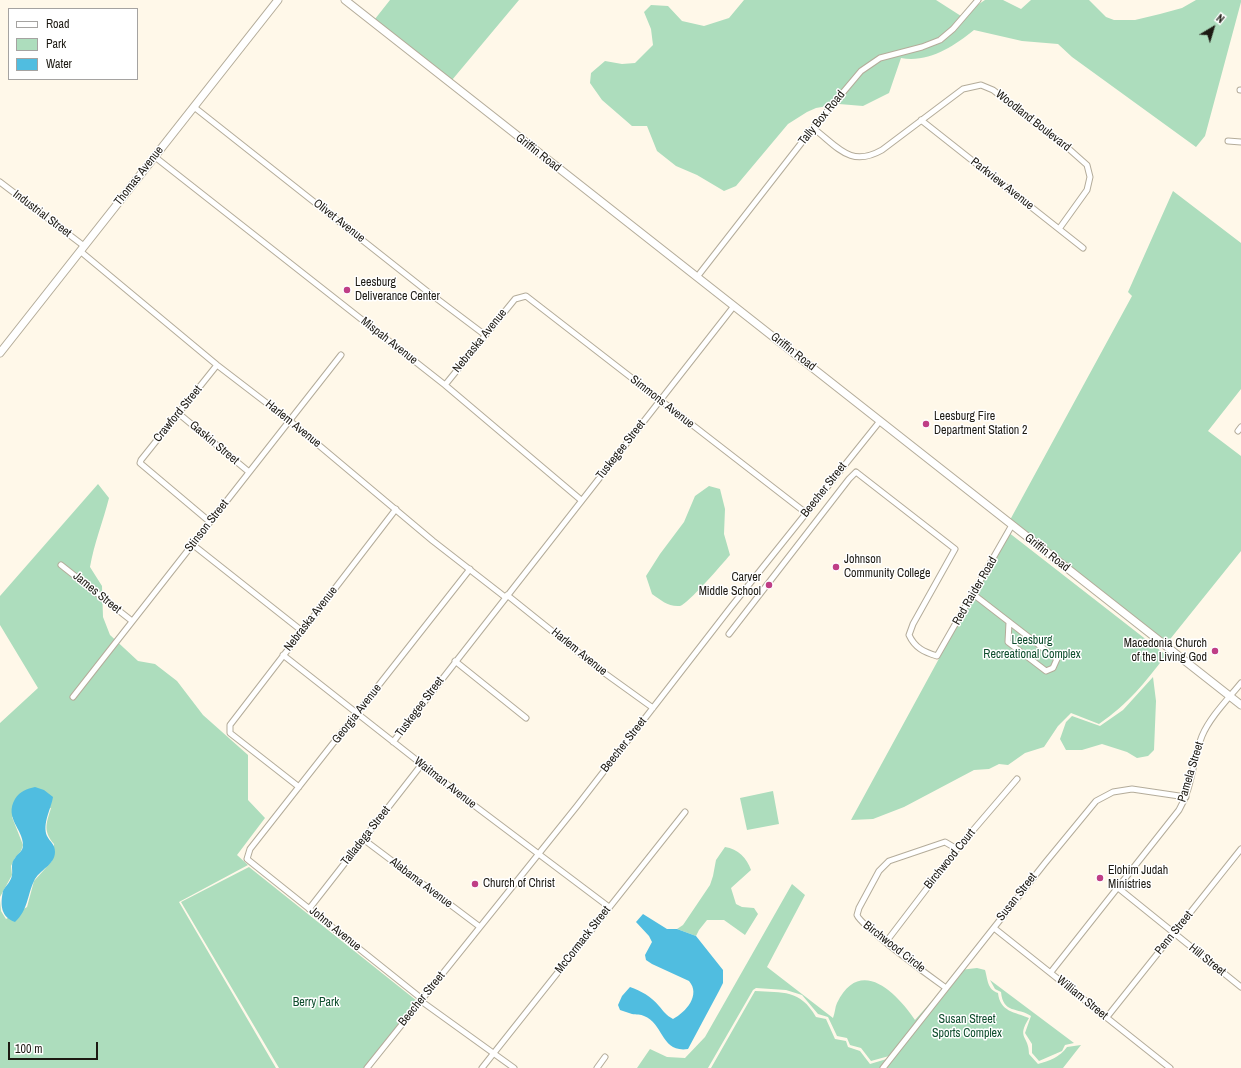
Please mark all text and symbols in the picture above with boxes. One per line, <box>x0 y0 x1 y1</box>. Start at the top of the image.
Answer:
legend <box>8 8 138 80</box>
north arrow <box>1193 8 1233 48</box>
text: N <box>1214 11 1227 26</box>
text: Road <box>46 16 70 32</box>
text: Park <box>46 36 66 52</box>
text: Water <box>46 56 72 72</box>
street label: Woodland Boulevard <box>993 87 1073 155</box>
street label: Tally Box Road <box>796 88 848 148</box>
street label: Griffin Road <box>513 131 563 175</box>
street label: Thomas Avenue <box>111 143 167 209</box>
street label: Parkview Avenue <box>967 155 1037 213</box>
street label: Industrial Street <box>10 187 74 241</box>
street label: Olivet Avenue <box>310 196 368 246</box>
place label: Leesburg Deliverance Center <box>355 276 440 304</box>
marker: Leesburg Deliverance Center <box>342 285 352 295</box>
street label: Nebraska Avenue <box>450 306 510 376</box>
street label: Mispah Avenue <box>358 314 420 368</box>
street label: Griffin Road <box>768 330 818 374</box>
street label: Simmons Avenue <box>627 372 697 432</box>
street label: Crawford Street <box>151 383 205 445</box>
street label: Harlem Avenue <box>262 397 324 451</box>
place label: Leesburg Fire Department Station 2 <box>934 410 1028 438</box>
street label: Tuskegee Street <box>593 417 649 483</box>
street label: Gaskin Street <box>186 418 242 468</box>
marker: Leesburg Fire Department Station 2 <box>921 419 931 429</box>
street label: Beecher Street <box>798 460 850 520</box>
street label: Stinson Street <box>182 497 232 555</box>
street label: Griffin Road <box>1022 531 1072 575</box>
place label: Johnson Community College <box>844 553 930 581</box>
street label: Red Raider Road <box>950 554 1000 628</box>
marker: Johnson Community College <box>831 562 841 572</box>
street label: James Street <box>70 569 124 617</box>
place label: Carver Middle School <box>699 571 761 599</box>
marker: Carver Middle School <box>764 580 774 590</box>
street label: Nebraska Avenue <box>281 584 341 654</box>
street label: Harlem Avenue <box>548 625 610 679</box>
park label: Leesburg Recreational Complex <box>983 634 1081 662</box>
place label: Macedonia Church of the Living God <box>1124 637 1207 665</box>
marker: Macedonia Church of the Living God <box>1210 646 1220 656</box>
street label: Tuskegee Street <box>393 674 447 740</box>
street label: Georgia Avenue <box>329 681 385 747</box>
street label: Beecher Street <box>598 715 650 775</box>
street label: Pamela Street <box>1175 740 1207 804</box>
street label: Waitman Avenue <box>411 754 479 812</box>
street label: Talladega Street <box>338 803 394 869</box>
street label: Birchwood Court <box>921 826 979 892</box>
street label: Alabama Avenue <box>387 855 455 911</box>
place label: Elohim Judah Ministries <box>1108 864 1168 892</box>
street label: Susan Street <box>994 870 1040 924</box>
marker: Elohim Judah Ministries <box>1095 873 1105 883</box>
place label: Church of Christ <box>483 877 555 891</box>
marker: Church of Christ <box>470 879 480 889</box>
street label: McCormack Street <box>552 903 614 977</box>
street label: Johns Avenue <box>306 904 364 954</box>
street label: Penn Street <box>1152 908 1196 958</box>
street label: Birchwood Circle <box>860 918 928 976</box>
street label: Hill Street <box>1186 941 1228 979</box>
street label: Beecher Street <box>396 969 448 1029</box>
street label: William Street <box>1053 973 1111 1023</box>
park label: Berry Park <box>293 996 339 1010</box>
park label: Susan Street Sports Complex <box>932 1013 1002 1041</box>
scale bar <box>10 1034 100 1060</box>
text: 100 m <box>15 1041 42 1057</box>

